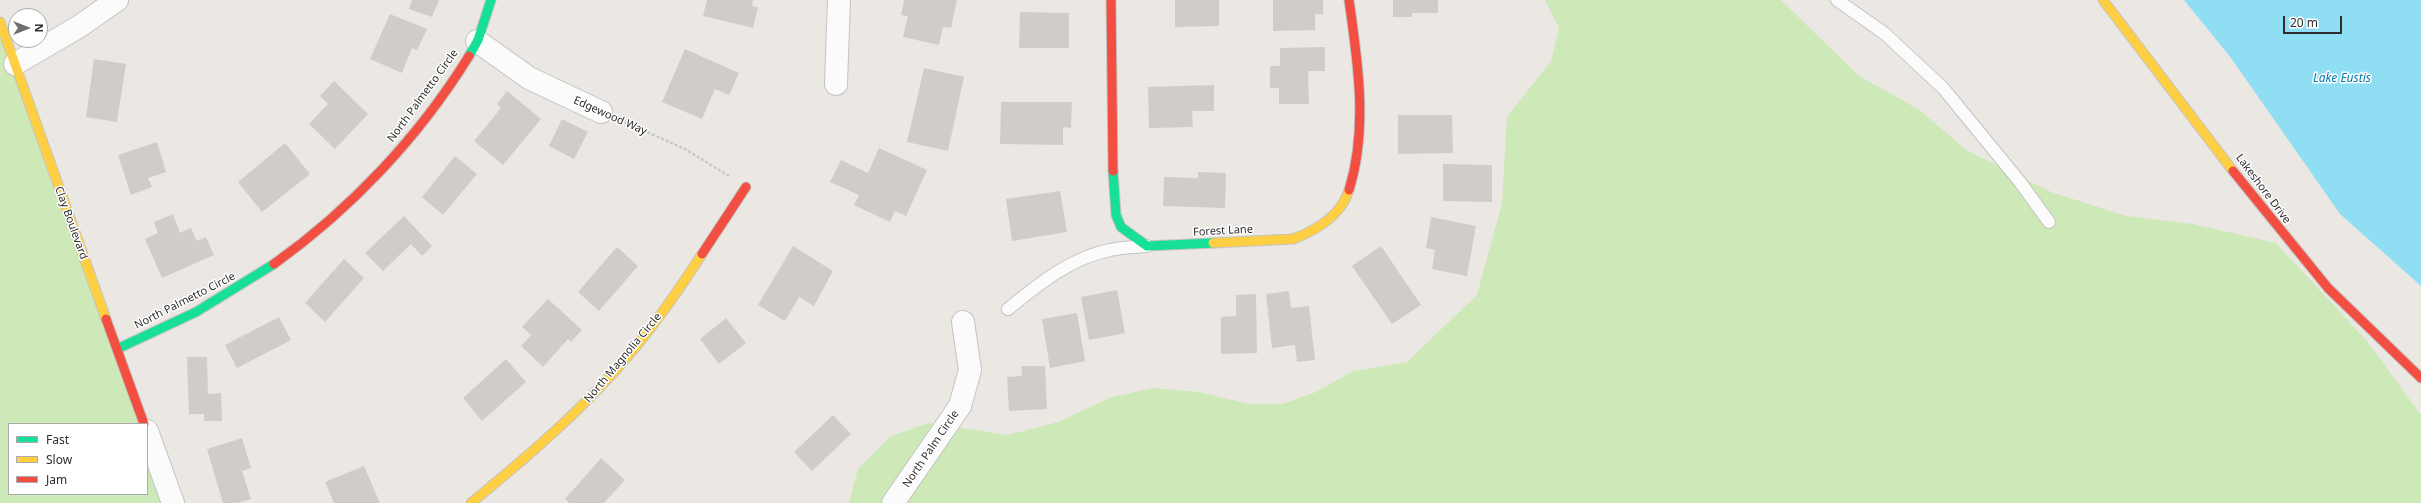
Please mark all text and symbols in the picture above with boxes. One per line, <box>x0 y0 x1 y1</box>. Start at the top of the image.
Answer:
north arrow <box>8 8 48 48</box>
scale bar <box>2285 8 2344 34</box>
text: 20 m <box>2290 14 2318 31</box>
text: N <box>32 24 47 32</box>
street label: North Palmetto Circle <box>385 47 461 145</box>
water label: Lake Eustis <box>2313 72 2371 86</box>
street label: Edgewood Way <box>571 94 649 138</box>
street label: Lakeshore Drive <box>2233 152 2293 226</box>
street label: Clay Boulevard <box>52 185 90 261</box>
street label: Forest Lane <box>1193 223 1253 239</box>
street label: North Palmetto Circle <box>132 270 238 332</box>
street label: North Magnolia Circle <box>582 311 664 405</box>
street label: North Palm Circle <box>900 408 962 490</box>
legend <box>8 423 148 495</box>
text: Fast <box>46 431 69 448</box>
text: Slow <box>46 451 72 468</box>
text: Jam <box>46 471 67 488</box>

